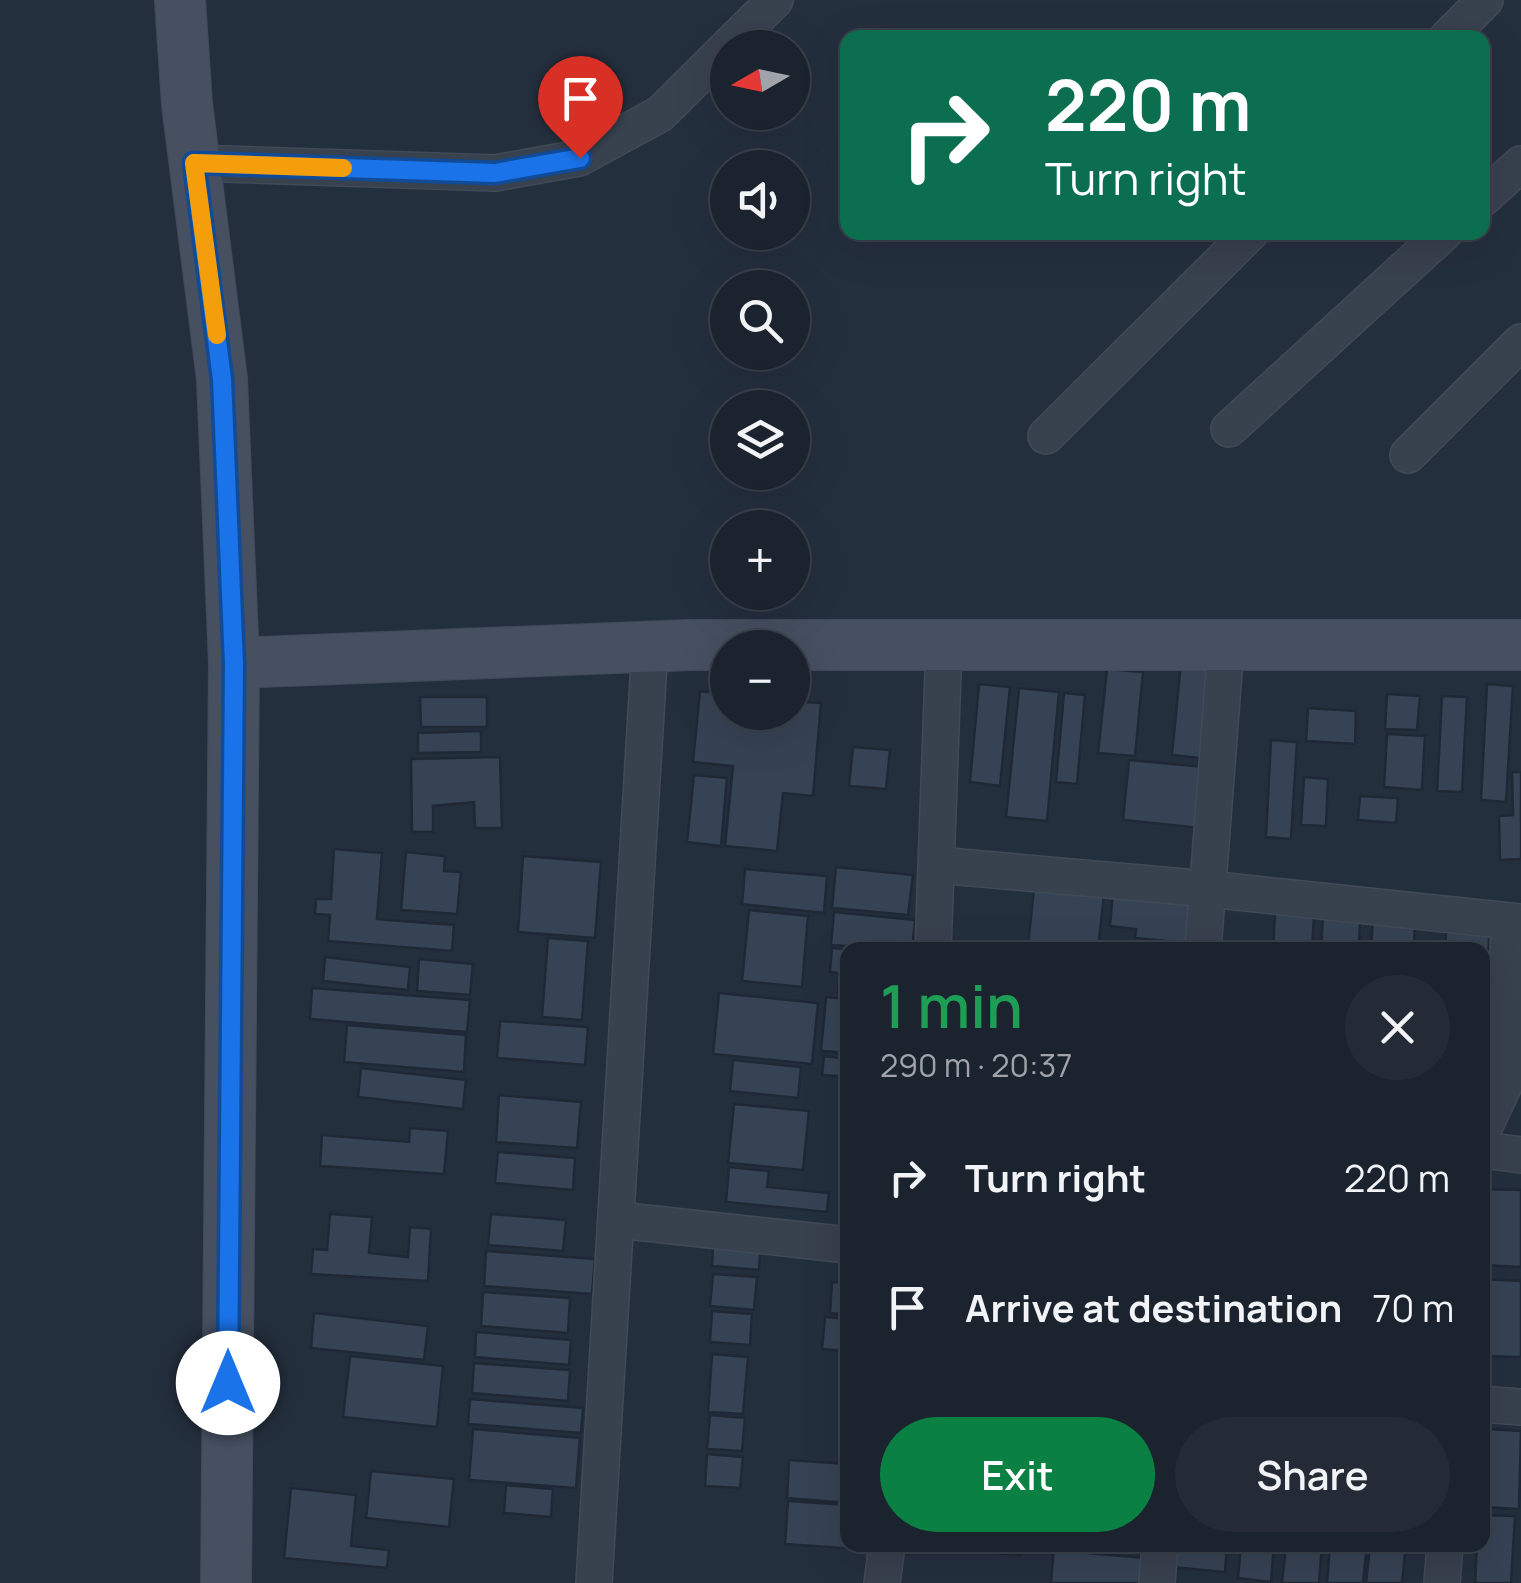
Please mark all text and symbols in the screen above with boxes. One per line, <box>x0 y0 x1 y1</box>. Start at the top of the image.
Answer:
north arrow <box>710 30 810 130</box>
map controls <box>710 30 810 730</box>
pin <box>538 56 623 159</box>
text: 220 m <box>1045 56 1251 152</box>
icon: right <box>880 70 1010 200</box>
icon: arrive <box>553 71 608 126</box>
text: Turn right <box>1045 147 1246 209</box>
button: sound <box>710 150 810 250</box>
button: search <box>710 270 810 370</box>
button: layers <box>710 390 810 490</box>
button: + <box>710 510 810 610</box>
button: − <box>710 630 810 730</box>
text: 1 min <box>880 964 1023 1046</box>
button: close <box>1345 975 1450 1080</box>
text: 290 m · 20:37 <box>880 1043 1072 1087</box>
icon: right <box>880 1150 935 1205</box>
text: Turn right <box>965 1151 1146 1203</box>
text: 220 m <box>1344 1151 1450 1203</box>
icon: arrive <box>880 1280 935 1335</box>
text: Arrive at destination <box>965 1281 1342 1333</box>
text: 70 m <box>1372 1281 1454 1333</box>
position arrow <box>176 1331 280 1435</box>
button: Exit <box>880 1417 1155 1532</box>
button: Share <box>1175 1417 1450 1532</box>

